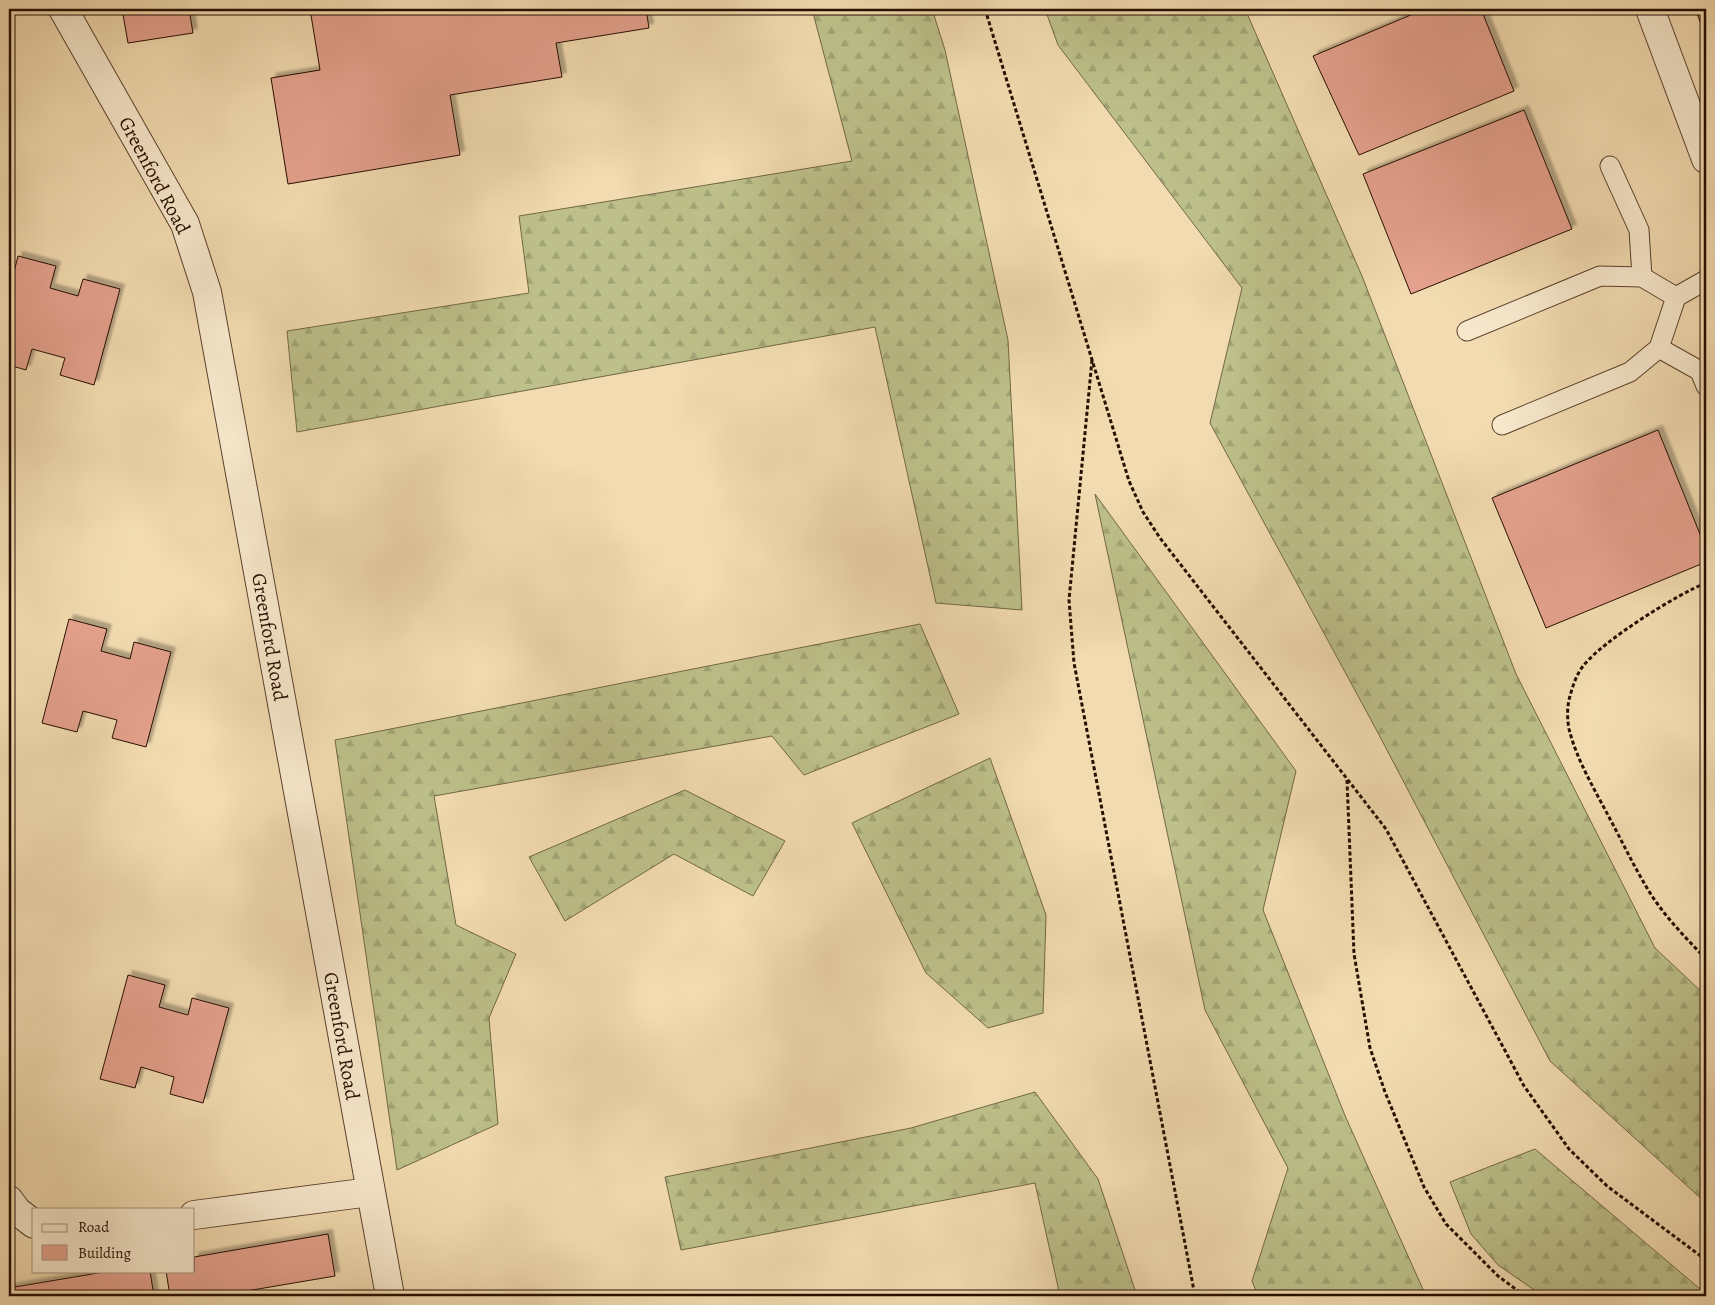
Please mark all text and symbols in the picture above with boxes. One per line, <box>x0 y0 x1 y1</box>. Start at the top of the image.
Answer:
street label: Greenford Road <box>112 112 197 239</box>
street label: Greenford Road <box>245 571 294 703</box>
street label: Greenford Road <box>317 970 366 1102</box>
legend <box>32 1208 195 1272</box>
text: Road <box>78 1217 110 1237</box>
text: Building <box>78 1243 131 1263</box>

